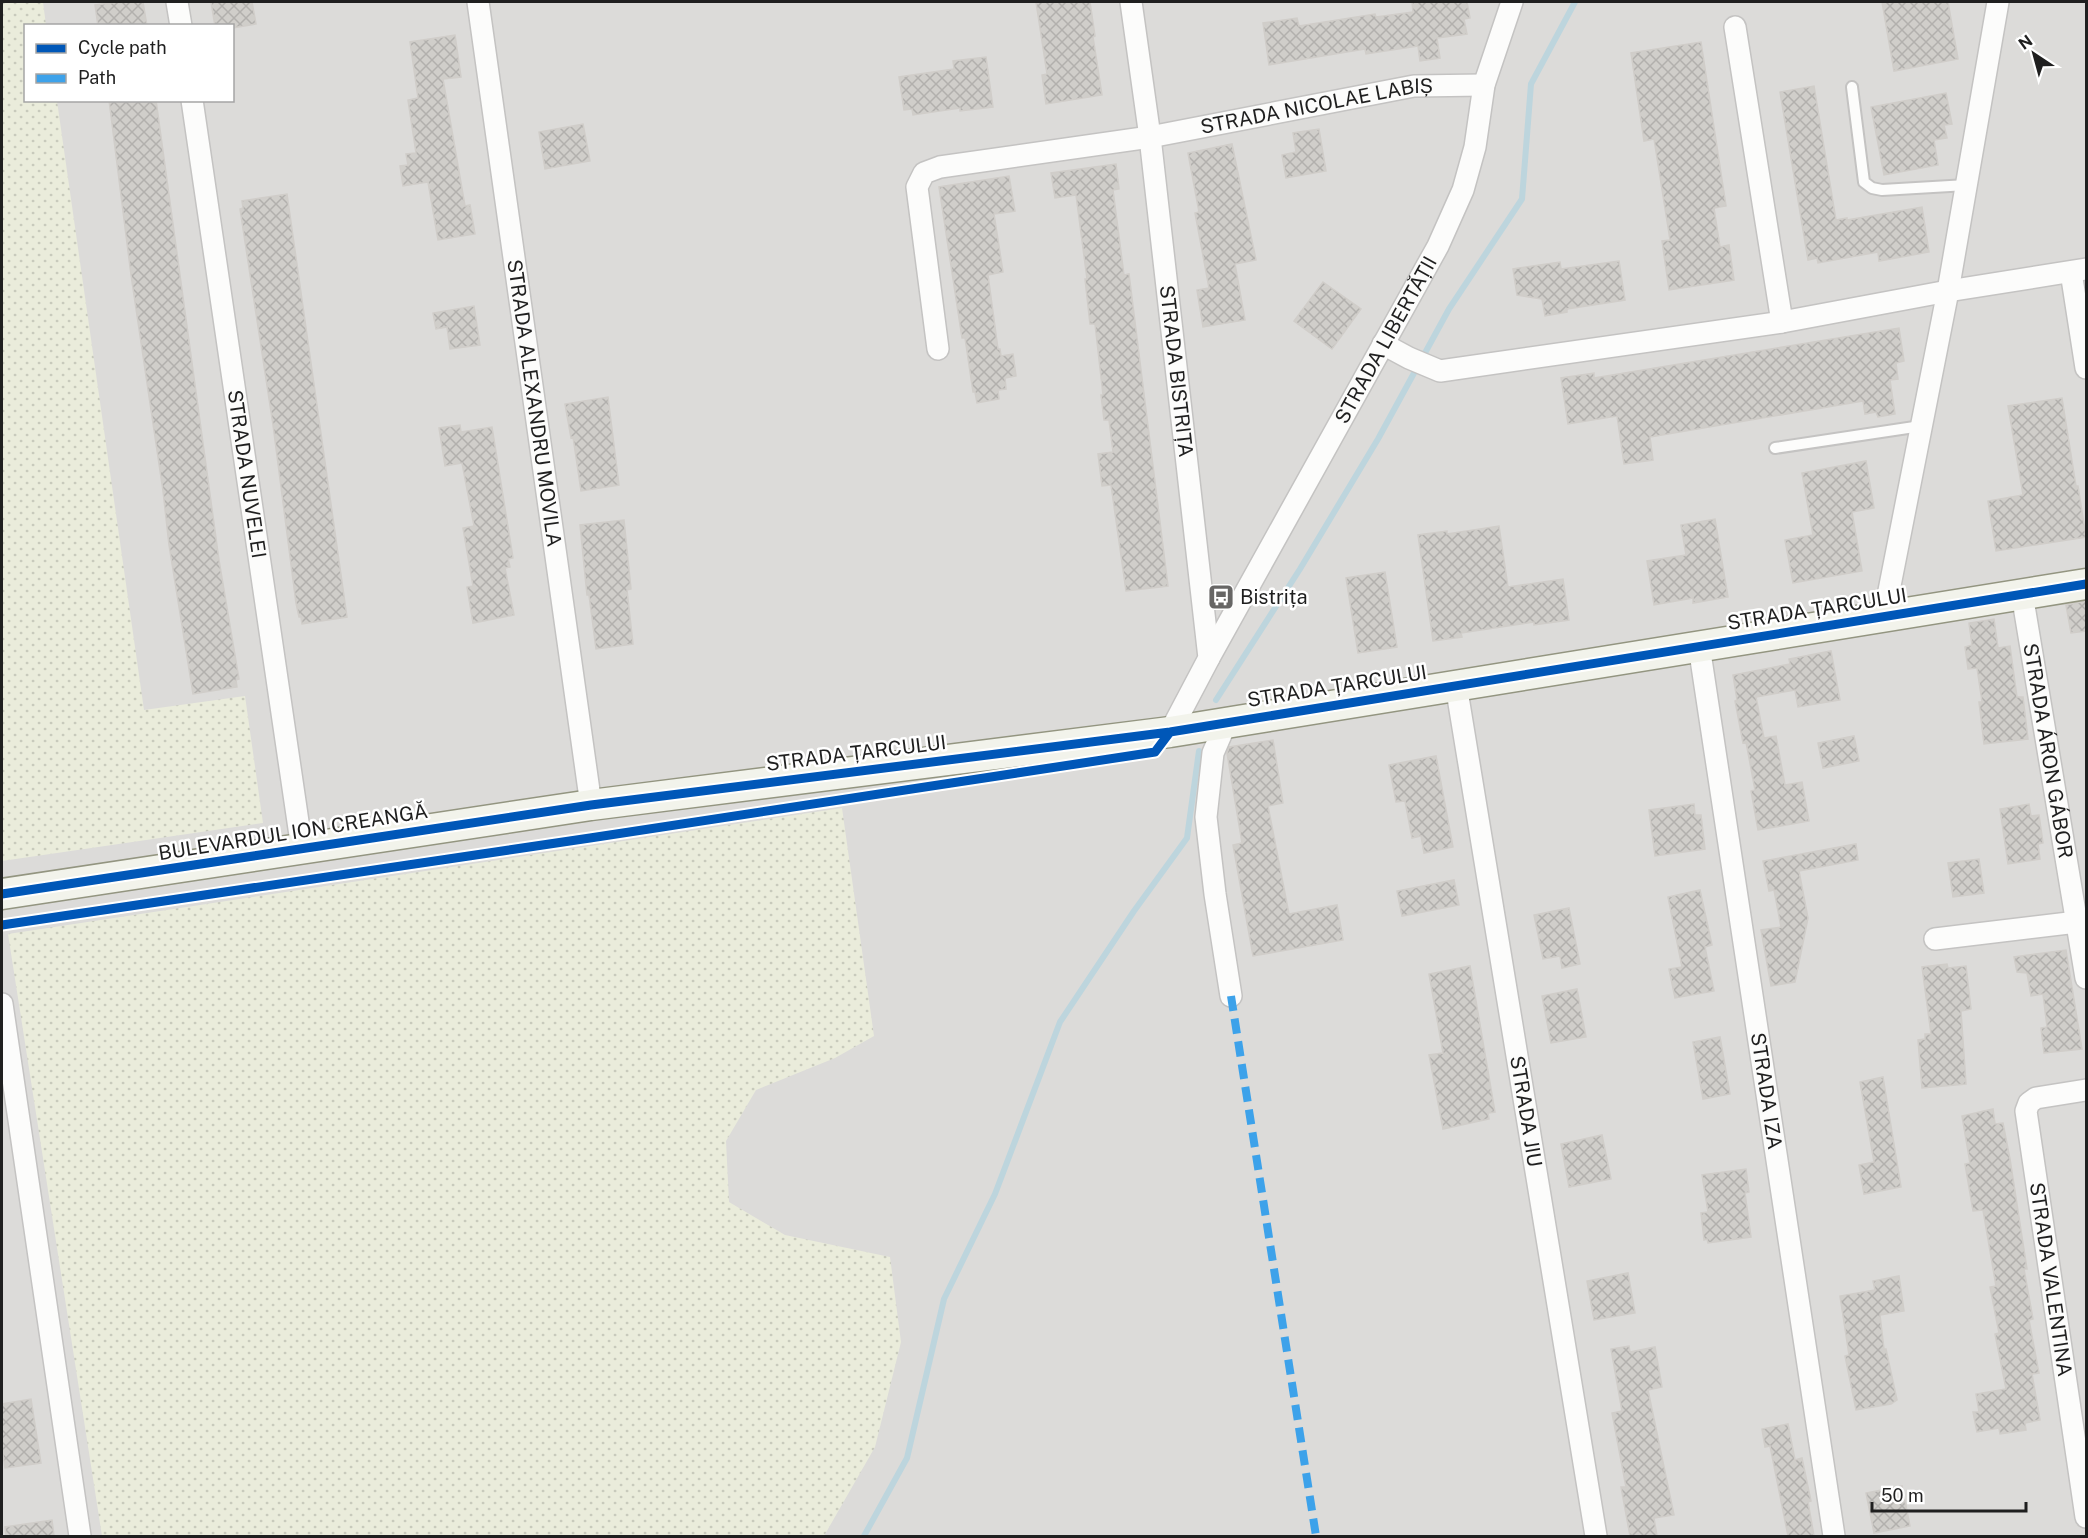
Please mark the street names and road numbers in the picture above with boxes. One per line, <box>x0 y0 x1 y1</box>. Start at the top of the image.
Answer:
street label: STRADA NICOLAE LABIȘ <box>1198 74 1433 139</box>
street label: STRADA LIBERTĂȚII <box>1330 252 1442 428</box>
street label: STRADA ALEXANDRU MOVILA <box>502 258 567 548</box>
street label: STRADA BISTRIȚA <box>1155 284 1198 458</box>
street label: STRADA NUVELEI <box>223 388 271 560</box>
street label: STRADA ȚARCULUI <box>1726 583 1908 635</box>
street label: STRADA ÁRON GÁBOR <box>2018 641 2078 860</box>
street label: STRADA ȚARCULUI <box>1246 660 1428 712</box>
street label: STRADA ȚARCULUI <box>765 730 947 776</box>
street label: BULEVARDUL ION CREANGĂ <box>156 799 430 865</box>
street label: STRADA IZA <box>1746 1031 1787 1151</box>
street label: STRADA JIU <box>1505 1054 1547 1169</box>
street label: STRADA VALENTINA <box>2025 1181 2077 1378</box>

